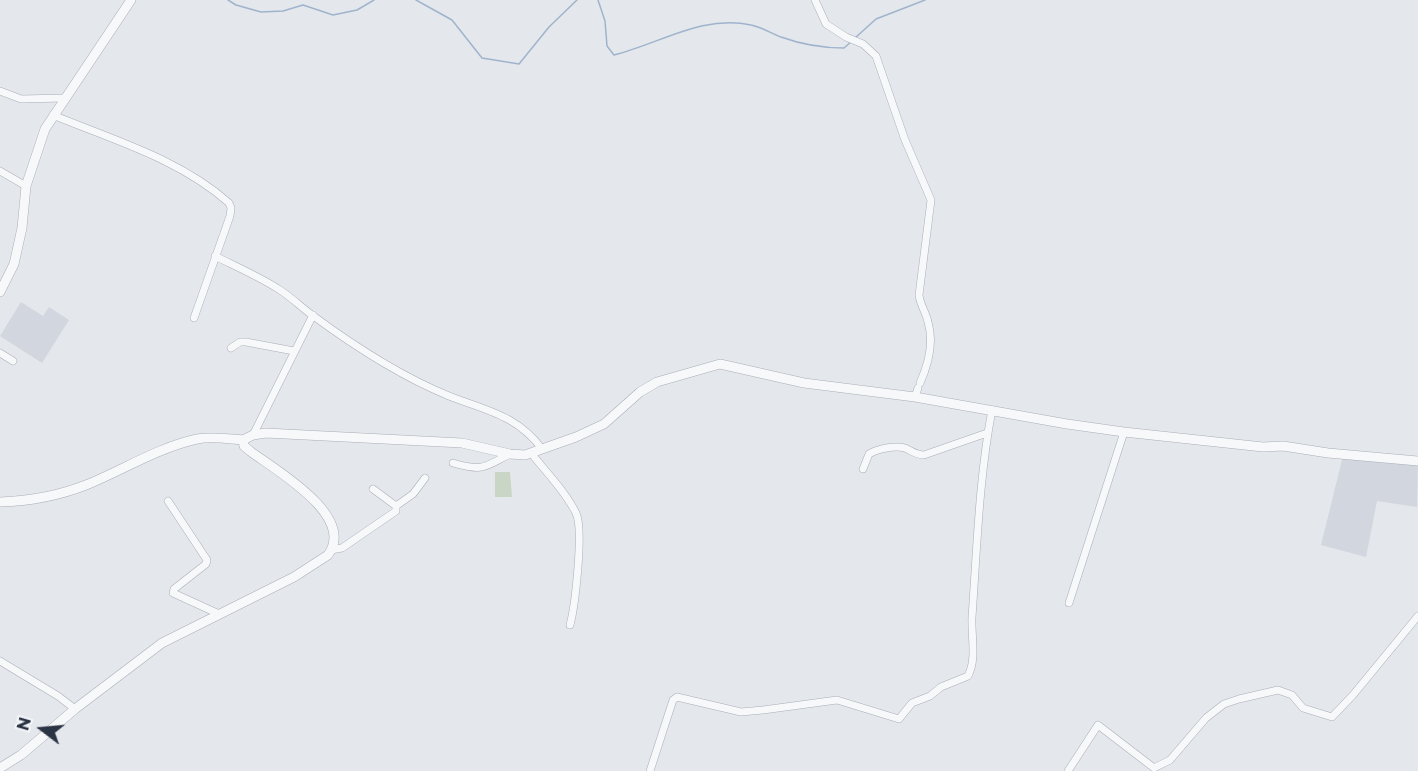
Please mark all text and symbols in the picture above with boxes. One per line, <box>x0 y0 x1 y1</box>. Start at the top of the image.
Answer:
north arrow <box>12 699 72 759</box>
text: N <box>13 715 35 733</box>

